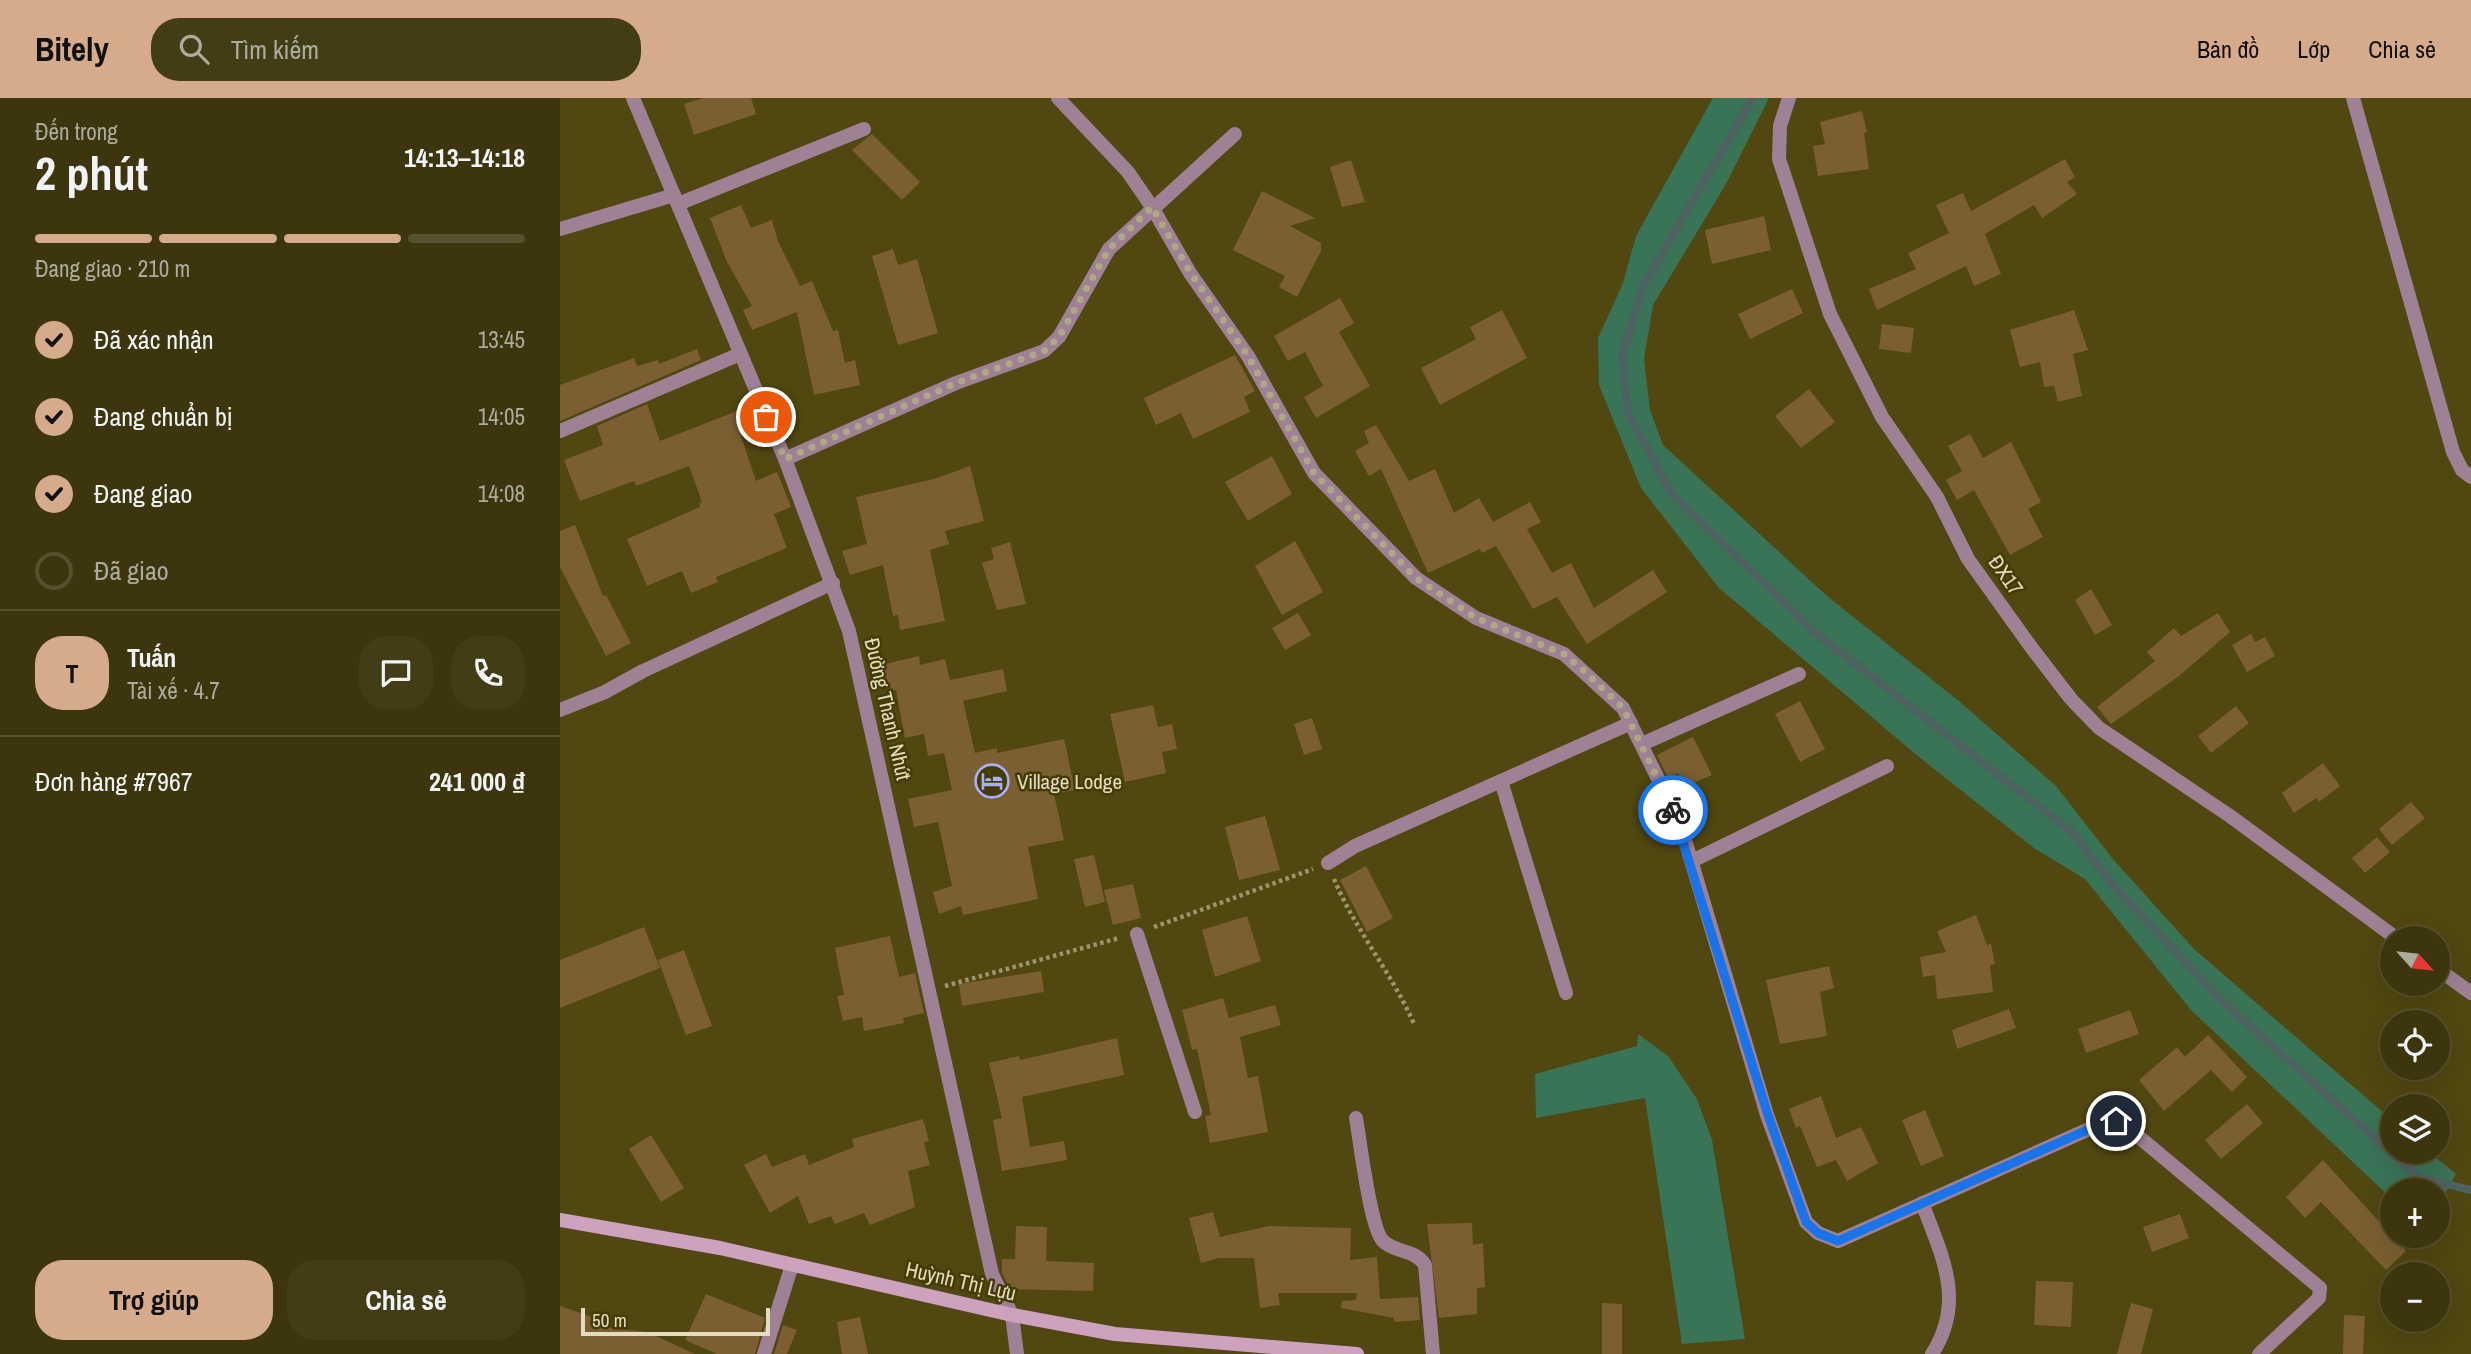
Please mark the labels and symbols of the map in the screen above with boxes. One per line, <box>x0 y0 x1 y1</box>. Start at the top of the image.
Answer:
pin <box>736 387 796 447</box>
street label: ĐX17 <box>1982 549 2030 601</box>
street label: Đường Thanh Nhứt <box>858 635 919 783</box>
hotel icon: Village Lodge <box>973 762 1011 800</box>
place label: Village Lodge <box>1017 767 1122 796</box>
courier <box>1638 775 1708 845</box>
north arrow <box>2380 926 2450 996</box>
pin <box>2086 1091 2146 1151</box>
street label: Huỳnh Thị Lựu <box>903 1254 1019 1308</box>
scale bar <box>581 1305 770 1337</box>

